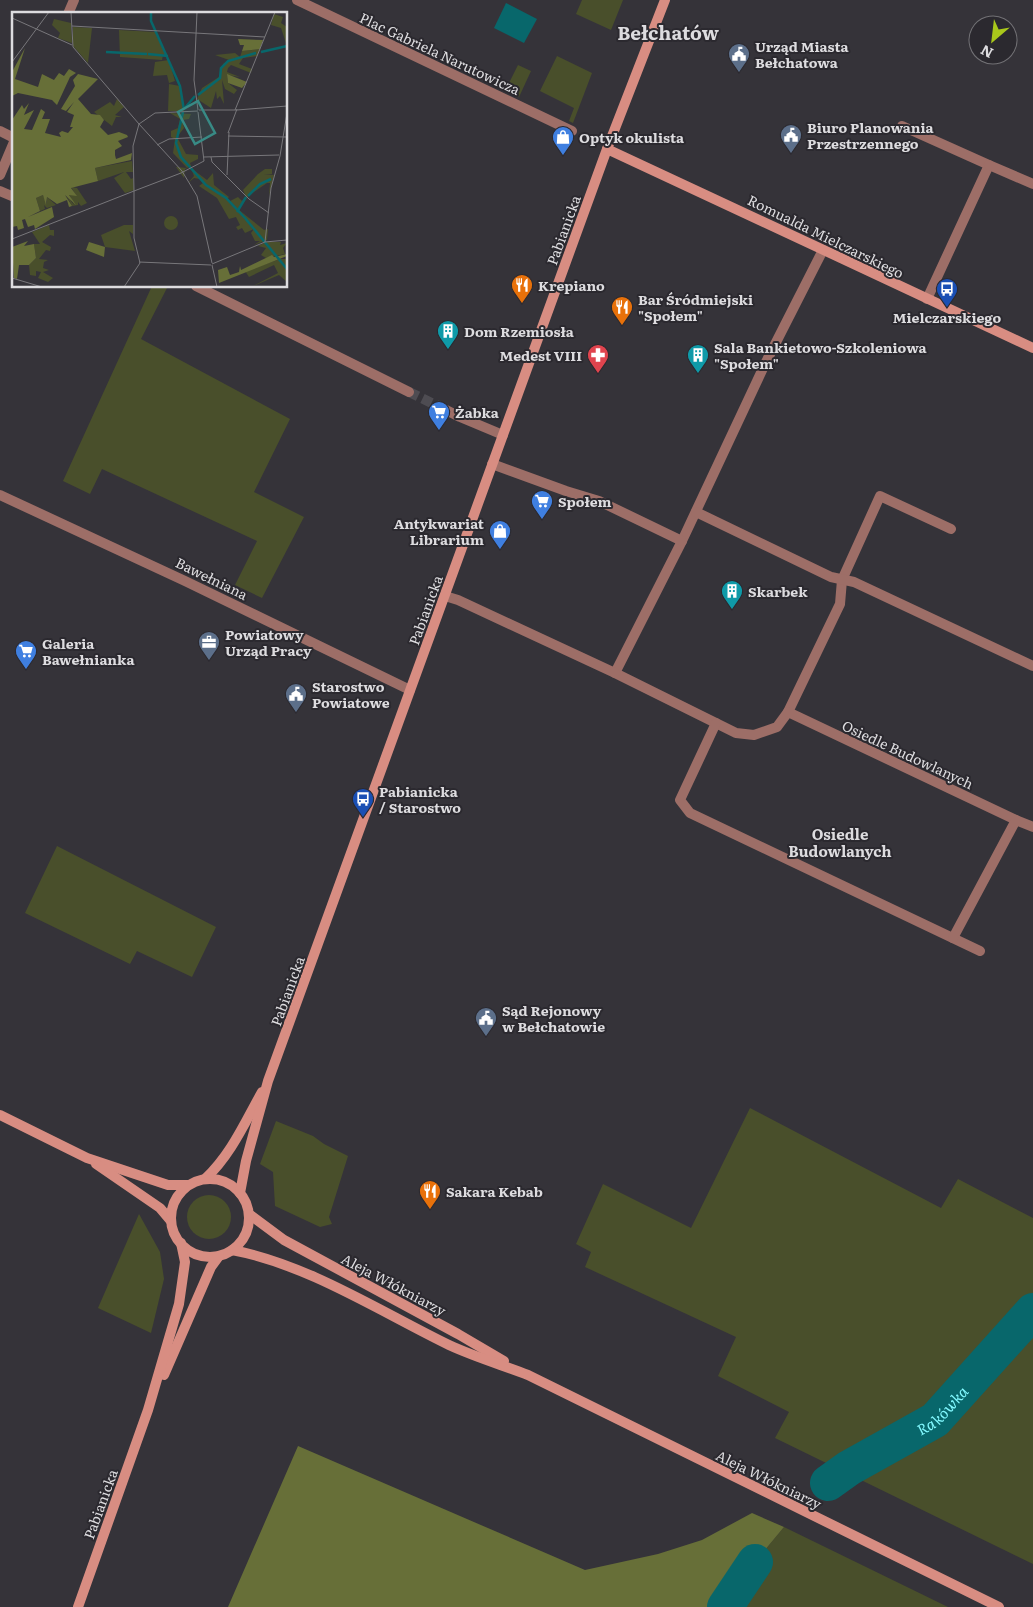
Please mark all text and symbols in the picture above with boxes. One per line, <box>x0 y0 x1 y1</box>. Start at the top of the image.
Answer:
street label: Plac Gabriela Narutowicza <box>357 7 524 99</box>
inset map <box>12 12 288 288</box>
north arrow <box>968 15 1018 65</box>
district label: Bełchatów <box>617 18 719 46</box>
place label: Urząd Miasta Bełchatowa <box>755 36 850 72</box>
text: N <box>976 41 996 64</box>
public building icon: Urząd Miasta Bełchatowa <box>727 42 751 73</box>
place label: Biuro Planowania Przestrzennego <box>807 117 935 153</box>
public building icon: Biuro Planowania Przestrzennego <box>779 123 803 154</box>
shop icon: Optyk okulista <box>551 125 575 156</box>
place label: Optyk okulista <box>579 127 685 147</box>
street label: Romualda Mielczarskiego <box>745 189 907 283</box>
street label: Pabianicka <box>541 192 585 268</box>
restaurant icon: Krepiano <box>510 273 534 304</box>
place label: Krepiano <box>538 275 605 295</box>
bus stop icon: Mielczarskiego <box>935 277 959 308</box>
place label: Bar Śródmiejski "Społem" <box>638 289 753 325</box>
restaurant icon: Bar Śródmiejski "Społem" <box>610 295 634 326</box>
place label: Mielczarskiego <box>893 307 1001 327</box>
building icon: Dom Rzemiosła <box>436 319 460 350</box>
place label: Dom Rzemiosła <box>464 321 575 341</box>
place label: Sala Bankietowo-Szkoleniowa "Społem" <box>714 337 928 373</box>
pharmacy icon: Medest VIII <box>586 343 610 374</box>
building icon: Sala Bankietowo-Szkoleniowa "Społem" <box>686 343 710 374</box>
place label: Medest VIII <box>499 345 582 365</box>
supermarket icon: Żabka <box>427 400 451 431</box>
place label: Żabka <box>455 402 500 422</box>
supermarket icon: Społem <box>530 489 554 520</box>
place label: Społem <box>558 491 611 511</box>
place label: Antykwariat Librarium <box>394 513 485 549</box>
shop icon: Antykwariat Librarium <box>488 519 512 550</box>
street label: Bawełniana <box>173 552 252 604</box>
street label: Pabianicka <box>403 572 447 648</box>
building icon: Skarbek <box>720 579 744 610</box>
place label: Skarbek <box>748 581 808 601</box>
place label: Powiatowy Urząd Pracy <box>225 624 312 660</box>
office icon: Powiatowy Urząd Pracy <box>197 630 221 661</box>
place label: Galeria Bawełnianka <box>42 633 135 669</box>
supermarket icon: Galeria Bawełnianka <box>14 639 38 670</box>
place label: Starostwo Powiatowe <box>312 676 390 712</box>
public building icon: Starostwo Powiatowe <box>284 682 308 713</box>
street label: Osiedle Budowlanych <box>839 715 977 793</box>
place label: Pabianicka / Starostwo <box>379 781 461 817</box>
bus stop icon: Pabianicka / Starostwo <box>351 787 375 818</box>
district label: Osiedle Budowlanych <box>788 822 892 862</box>
street label: Pabianicka <box>265 953 309 1029</box>
place label: Sąd Rejonowy w Bełchatowie <box>502 1000 605 1036</box>
public building icon: Sąd Rejonowy w Bełchatowie <box>474 1006 498 1037</box>
restaurant icon: Sakara Kebab <box>418 1179 442 1210</box>
place label: Sakara Kebab <box>446 1181 543 1201</box>
street label: Aleja Włókniarzy <box>338 1248 451 1320</box>
water label: Rakówka <box>912 1380 973 1440</box>
street label: Aleja Włókniarzy <box>713 1445 826 1514</box>
street label: Pabianicka <box>78 1466 122 1542</box>

